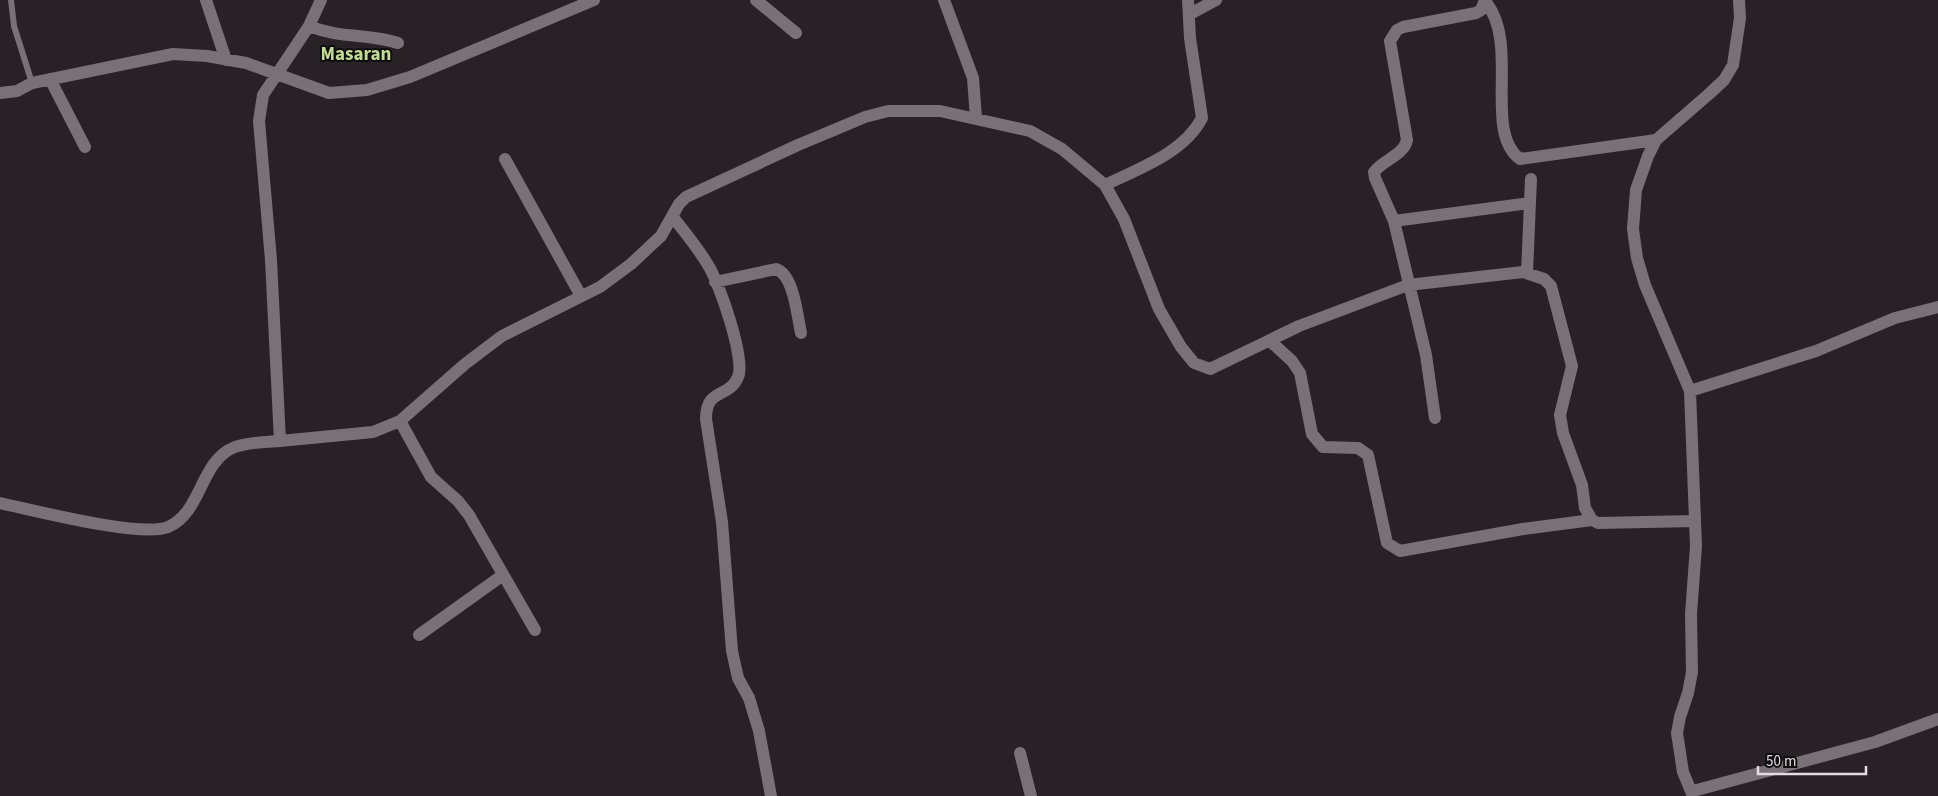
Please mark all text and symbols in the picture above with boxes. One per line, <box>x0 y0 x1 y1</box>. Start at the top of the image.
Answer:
district label: Masaran <box>321 41 391 68</box>
scale bar <box>1758 744 1866 776</box>
text: 50 m <box>1766 751 1796 772</box>

